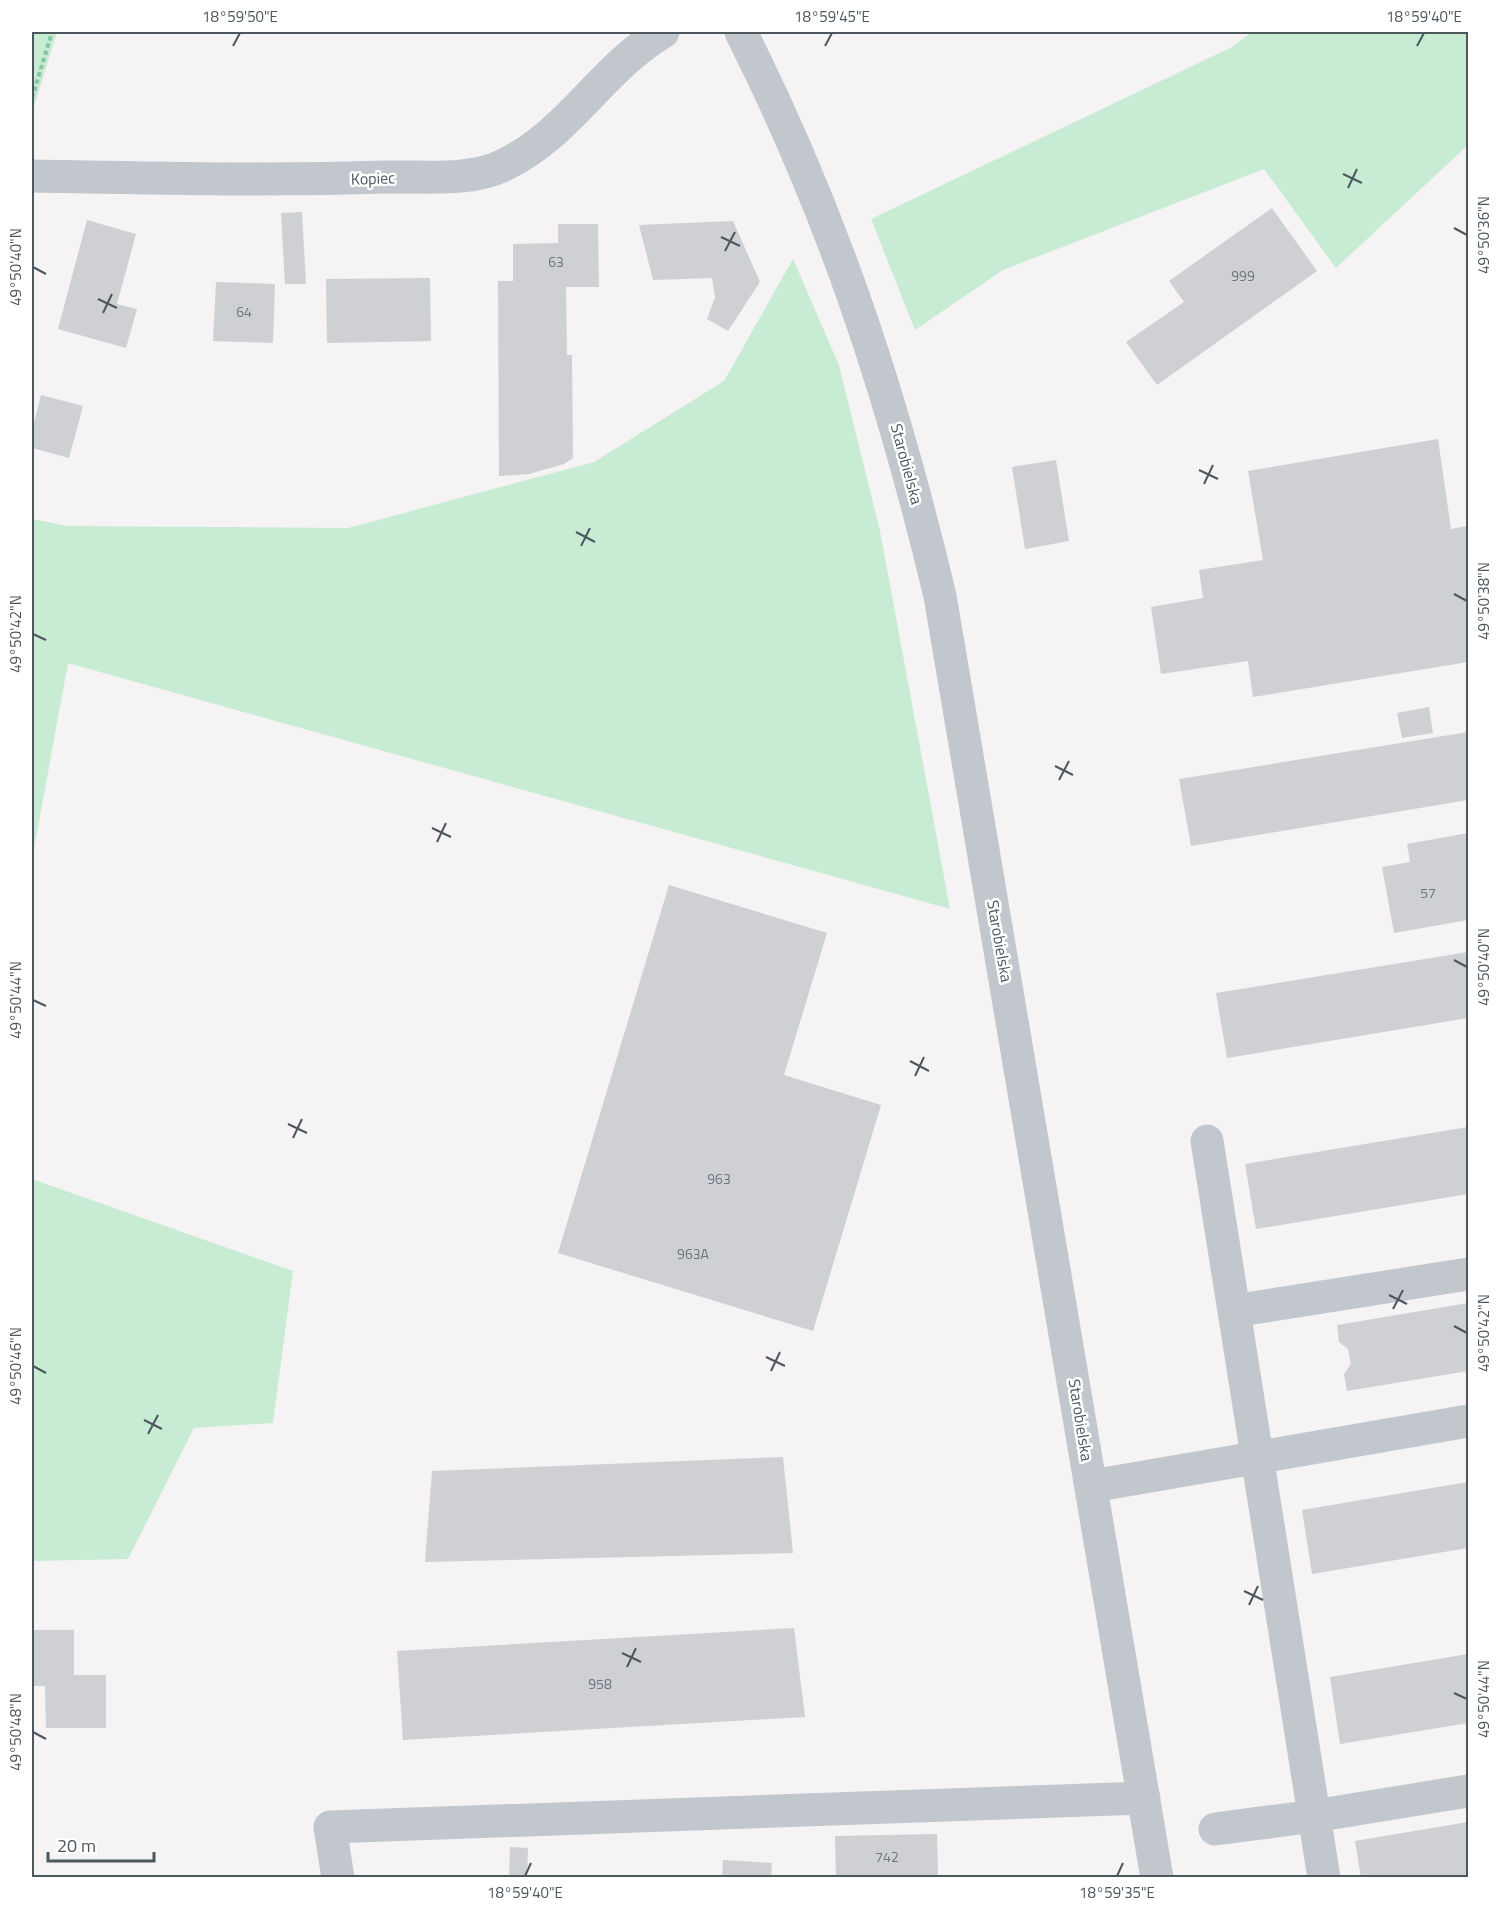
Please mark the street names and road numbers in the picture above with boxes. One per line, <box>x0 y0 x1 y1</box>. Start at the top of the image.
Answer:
street label: Kopiec <box>350 165 396 191</box>
street label: Starobielska <box>885 421 929 507</box>
street label: Starobielska <box>981 898 1019 984</box>
street label: Starobielska <box>1063 1377 1099 1463</box>

